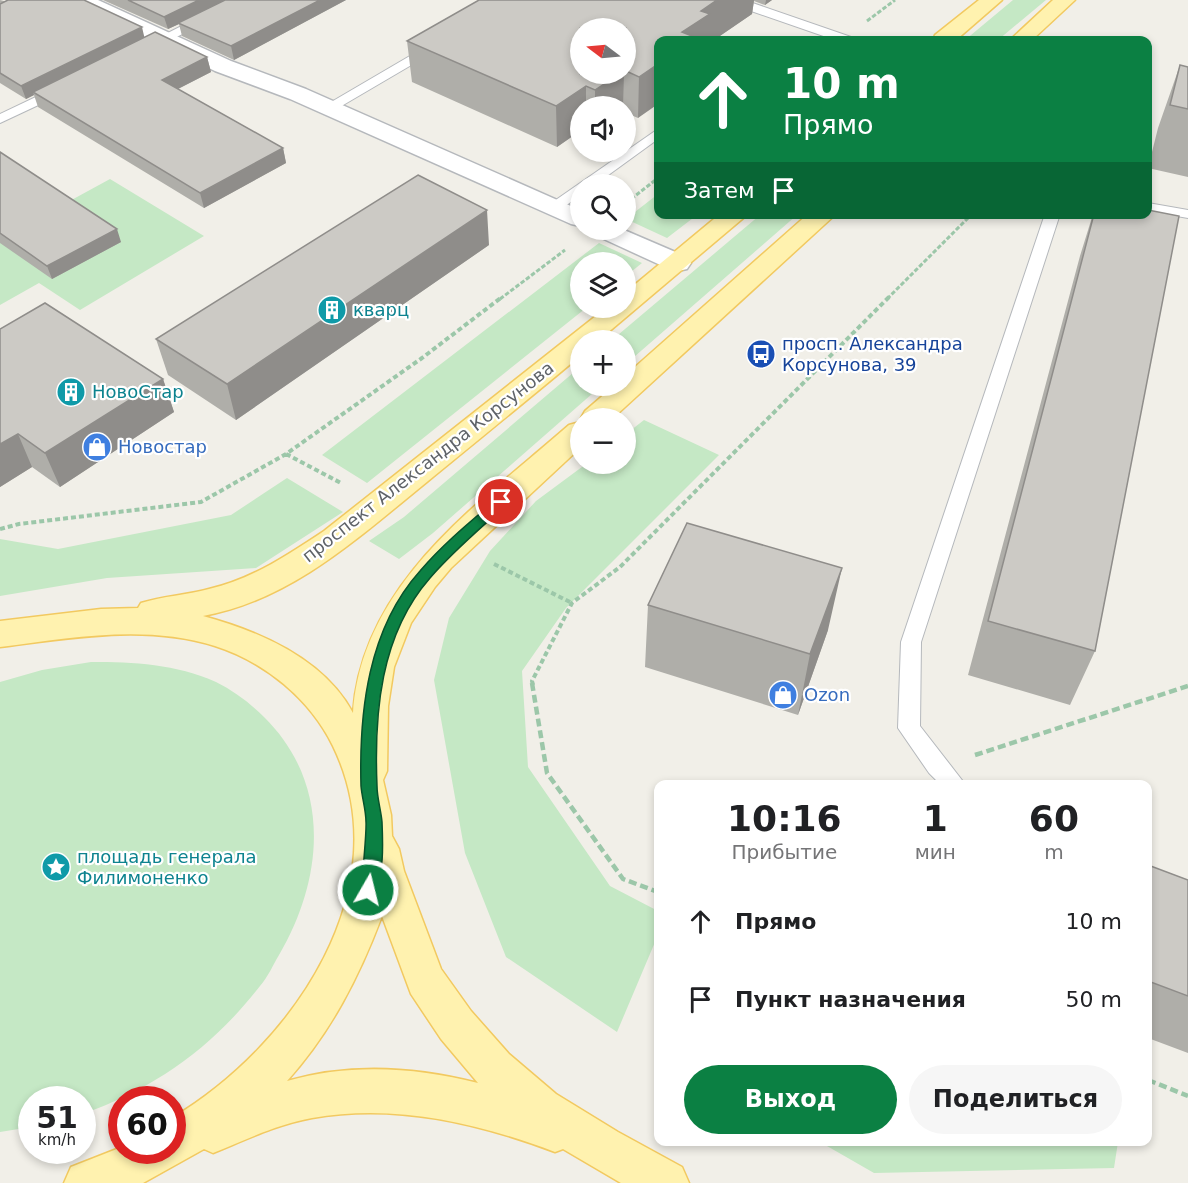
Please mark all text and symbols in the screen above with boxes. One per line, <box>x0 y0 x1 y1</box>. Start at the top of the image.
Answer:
north arrow <box>570 18 636 84</box>
map controls <box>570 18 636 474</box>
text: 10 m <box>783 59 900 108</box>
icon: ahead <box>684 60 762 138</box>
button: sound <box>570 96 636 162</box>
text: Прямо <box>783 109 874 140</box>
button: search <box>570 174 636 240</box>
icon: arrive <box>767 174 800 207</box>
text: Затем <box>684 178 755 203</box>
button: layers <box>570 252 636 318</box>
building icon: кварц <box>316 294 348 326</box>
place label: кварц <box>353 299 409 320</box>
button: + <box>570 330 636 396</box>
place label: просп. Александра Корсунова, 39 <box>782 333 963 375</box>
bus stop icon: просп. Александра Корсунова, 39 <box>745 338 777 370</box>
street label: проспект Александра Корсунова <box>298 357 558 566</box>
building icon: НовоСтар <box>55 376 87 408</box>
place label: НовоСтар <box>92 381 184 402</box>
button: − <box>570 408 636 474</box>
shop icon: Новостар <box>81 431 113 463</box>
place label: Новостар <box>118 436 207 457</box>
pin <box>475 476 526 527</box>
icon: arrive <box>484 485 517 518</box>
shop icon: Ozon <box>767 679 799 711</box>
place label: Ozon <box>804 684 850 705</box>
text: 10:16 <box>727 798 842 839</box>
text: 1 <box>923 798 948 839</box>
text: 60 <box>1029 798 1079 839</box>
text: Прибытие <box>731 840 837 864</box>
text: мин <box>915 840 956 864</box>
text: m <box>1044 840 1064 864</box>
place label: площадь генерала Филимоненко <box>77 846 256 888</box>
place icon: площадь генерала Филимоненко <box>40 851 72 883</box>
position arrow <box>336 858 400 922</box>
icon: ahead <box>684 905 717 938</box>
text: Прямо <box>735 909 816 934</box>
text: 10 m <box>1066 909 1122 934</box>
icon: arrive <box>684 983 717 1016</box>
text: Пункт назначения <box>735 987 966 1012</box>
text: 50 m <box>1066 987 1122 1012</box>
button: Выход <box>684 1065 897 1134</box>
button: Поделиться <box>909 1065 1122 1134</box>
speed limit sign: 60 <box>108 1086 186 1164</box>
text: 51 <box>36 1100 78 1135</box>
text: km/h <box>38 1131 76 1149</box>

